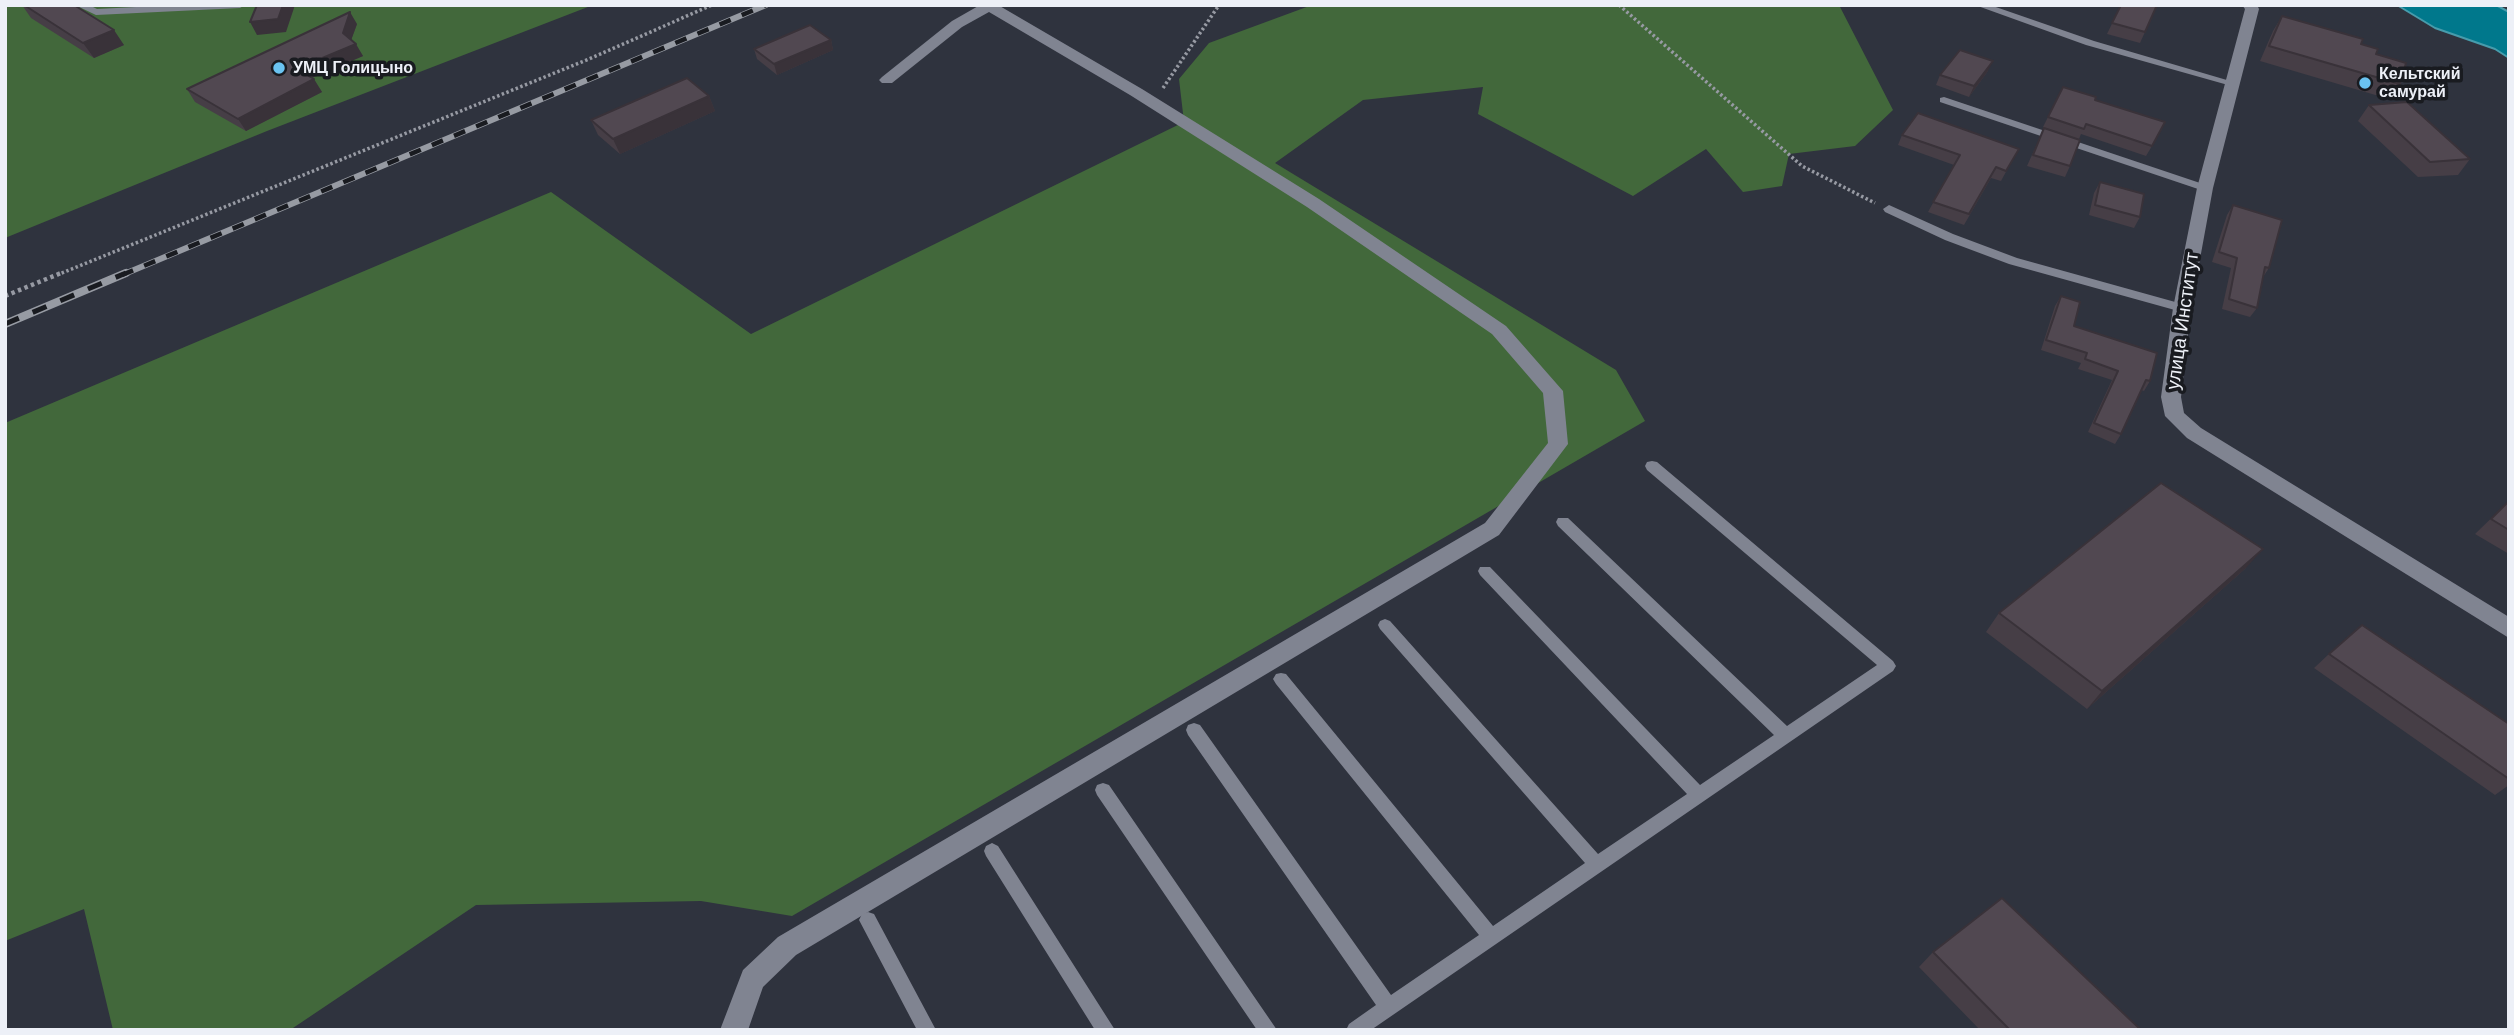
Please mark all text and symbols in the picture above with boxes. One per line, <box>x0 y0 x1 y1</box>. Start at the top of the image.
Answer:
place label: УМЦ Голицыно <box>293 58 413 78</box>
marker: УМЦ Голицыно <box>271 60 287 76</box>
place label: Кельтский самурай <box>2379 64 2460 102</box>
marker: Кельтский самурай <box>2357 75 2373 91</box>
street label: улица Институт <box>2162 251 2204 391</box>

